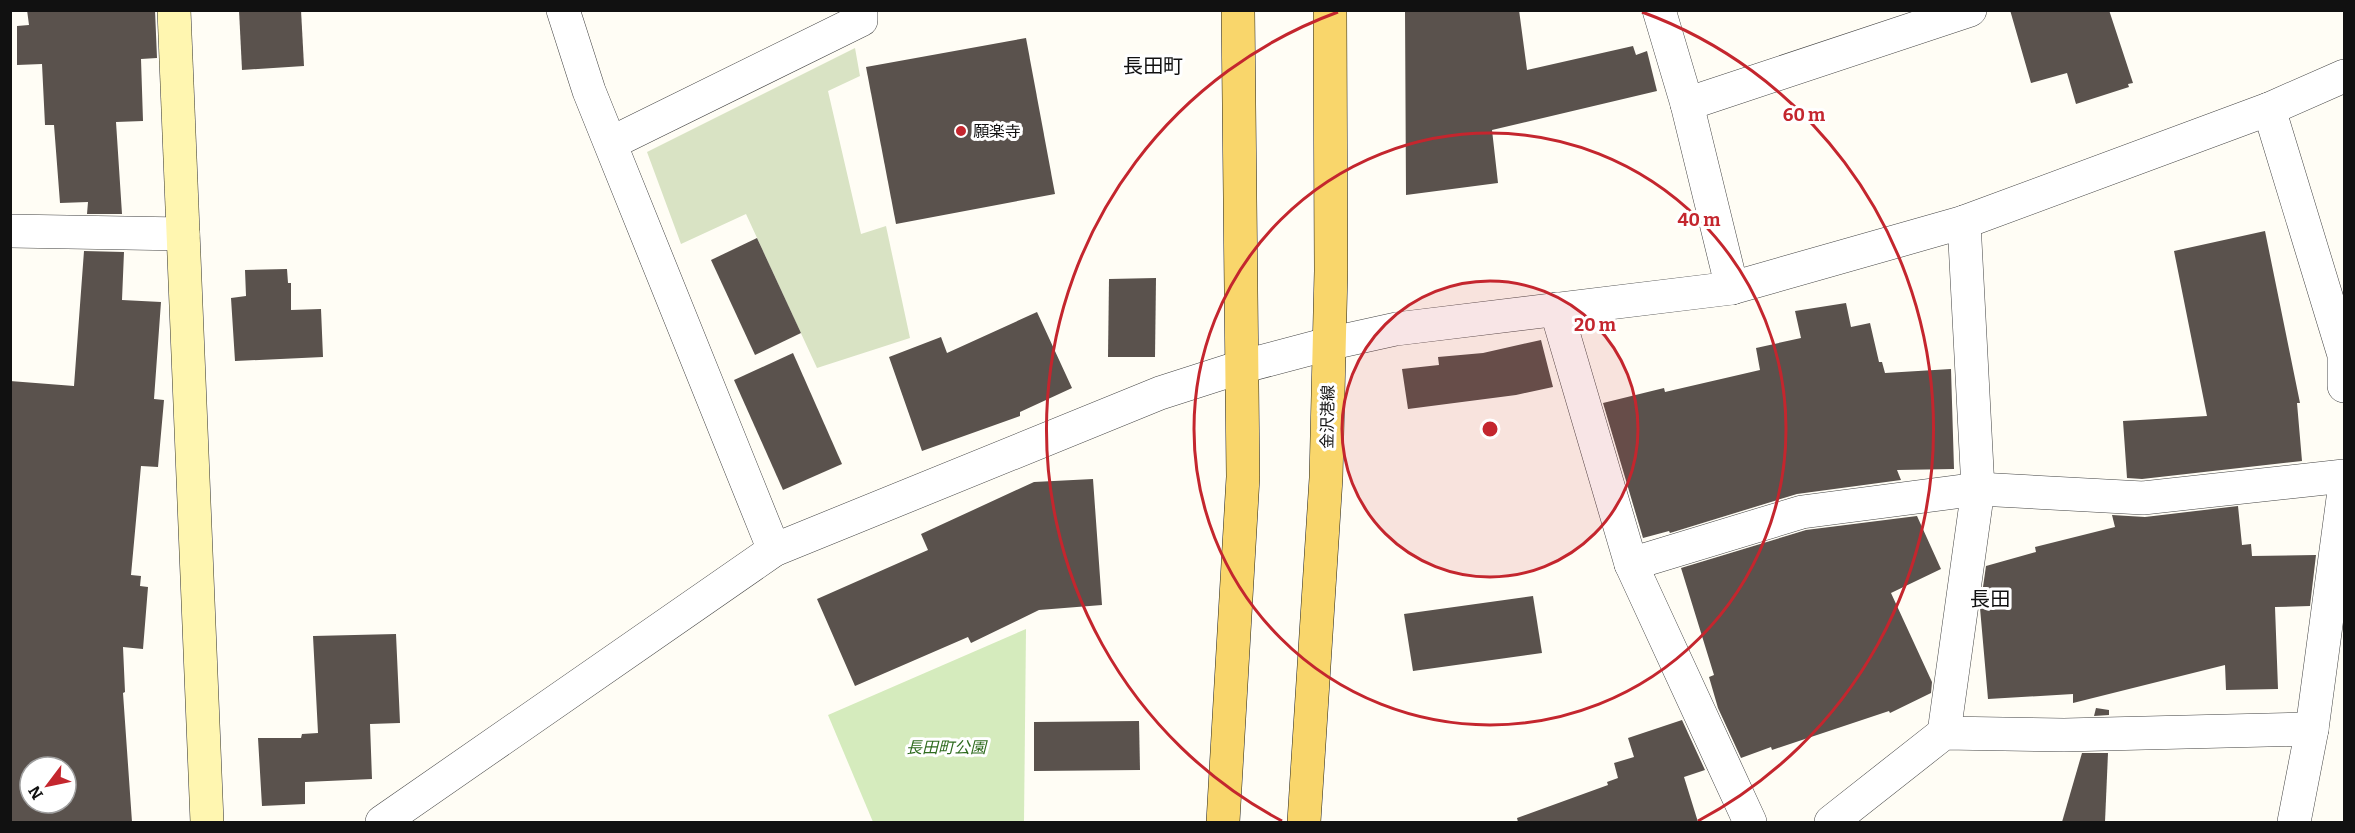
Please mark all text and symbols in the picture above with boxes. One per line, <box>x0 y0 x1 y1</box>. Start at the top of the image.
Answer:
district label: 長田町 <box>1123 54 1183 78</box>
text: 60 m <box>1783 104 1825 126</box>
place label: 願楽寺 <box>973 122 1021 141</box>
marker: 願楽寺 <box>954 124 968 138</box>
text: 40 m <box>1678 209 1720 231</box>
text: 20 m <box>1574 314 1616 336</box>
street label: 金沢港線 <box>1317 385 1338 449</box>
centre of rings <box>1480 419 1500 439</box>
district label: 長田 <box>1970 587 2010 611</box>
park label: 長田町公園 <box>906 738 988 757</box>
north arrow <box>18 755 78 815</box>
text: N <box>24 782 47 803</box>

